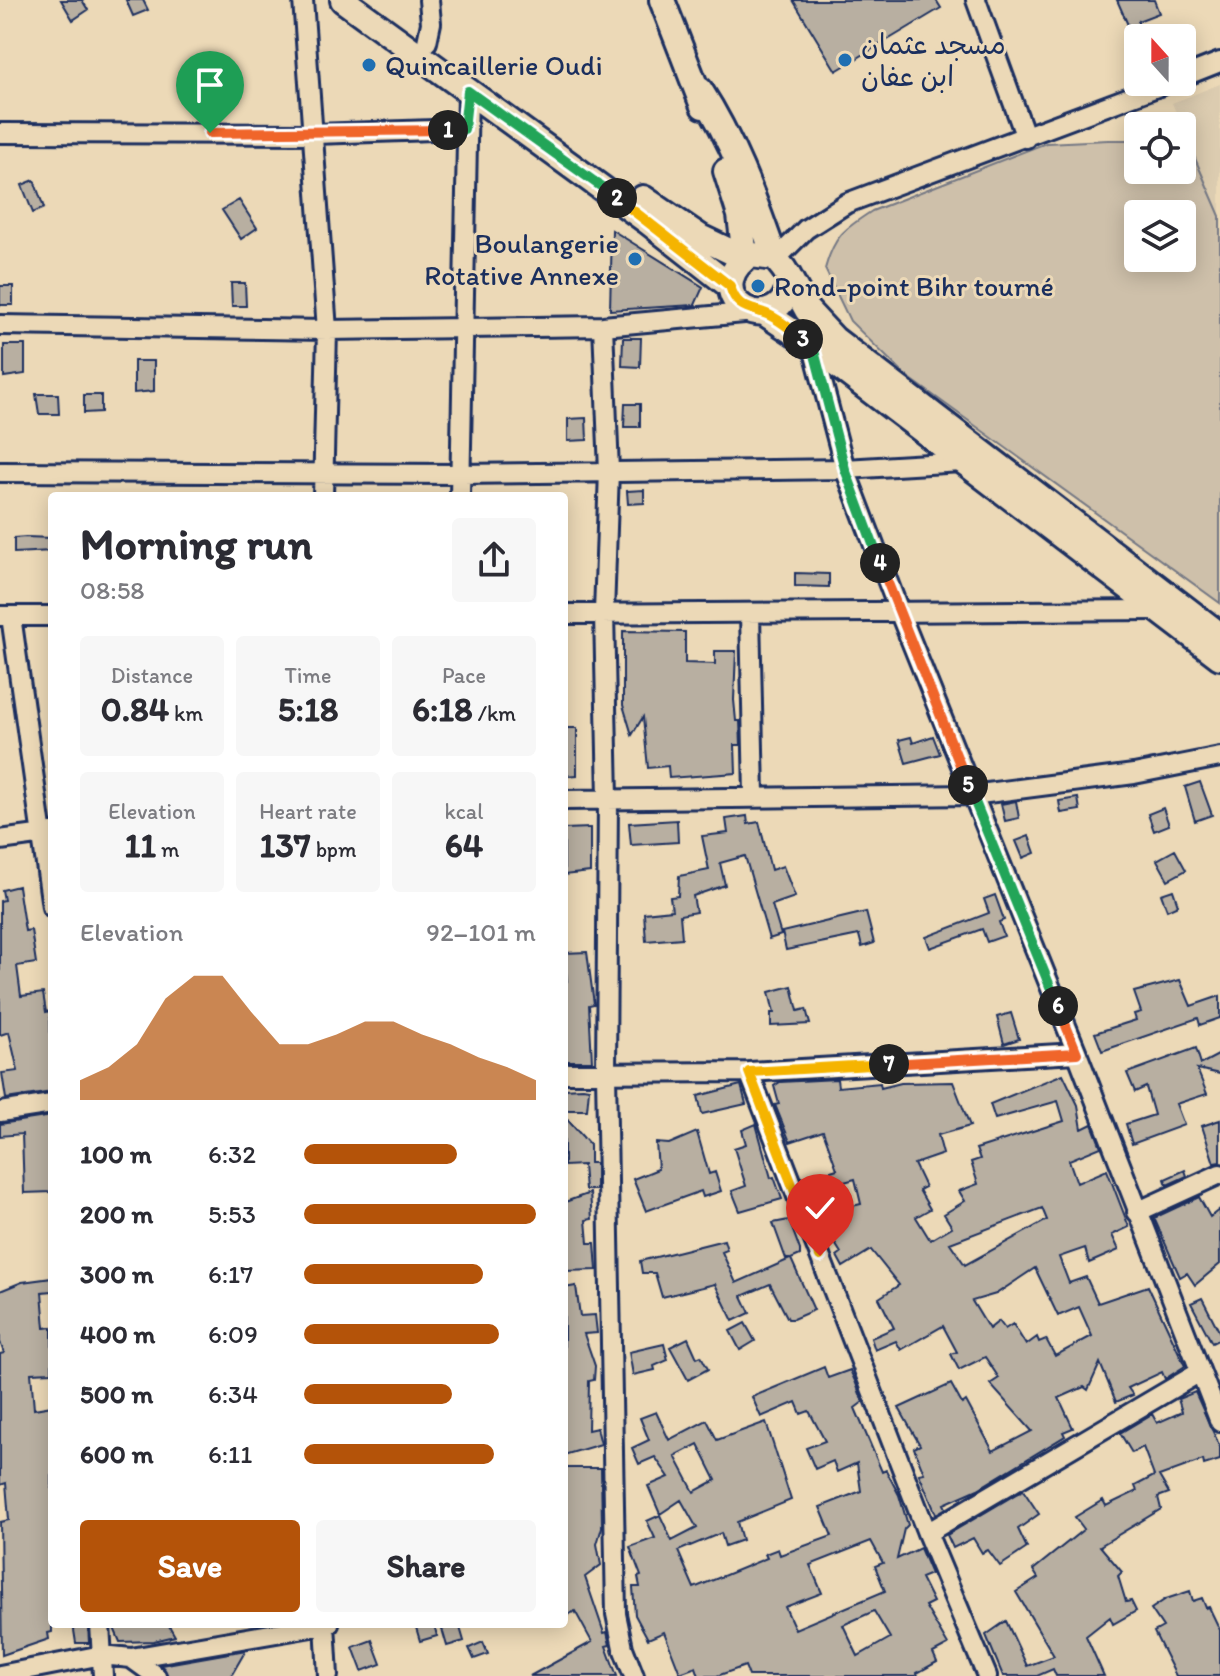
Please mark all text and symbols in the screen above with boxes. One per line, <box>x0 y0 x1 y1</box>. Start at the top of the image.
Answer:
north arrow <box>1124 24 1196 96</box>
map controls <box>1124 24 1196 272</box>
place label: مسجد عثمان ابن عفان <box>861 27 1006 94</box>
place label: Quincaillerie Oudi <box>385 48 603 82</box>
pin <box>176 51 244 133</box>
marker: مسجد عثمان ابن عفان <box>836 51 854 69</box>
marker: Quincaillerie Oudi <box>360 56 378 74</box>
icon: arrive <box>188 63 232 107</box>
pin: 1 <box>428 110 468 150</box>
button: locate <box>1124 112 1196 184</box>
text: 1 <box>443 116 453 143</box>
pin: 2 <box>597 178 637 218</box>
text: 2 <box>611 184 623 211</box>
button: layers <box>1124 200 1196 272</box>
place label: Boulangerie Rotative Annexe <box>424 226 619 292</box>
marker: Boulangerie Rotative Annexe <box>626 250 644 268</box>
place label: Rond-point Bihr tourné <box>774 269 1054 303</box>
marker: Rond-point Bihr tourné <box>749 277 767 295</box>
pin: 3 <box>783 319 823 359</box>
text: 3 <box>797 325 809 352</box>
text: Morning run <box>80 517 313 570</box>
button: share <box>452 518 536 602</box>
pin: 4 <box>860 543 900 583</box>
text: 4 <box>873 549 887 576</box>
text: 08:58 <box>80 574 145 606</box>
text: Distance <box>111 662 193 689</box>
text: Time <box>285 662 331 689</box>
text: Pace <box>442 662 486 689</box>
text: 0.84 <box>101 689 169 730</box>
text: 5:18 <box>278 689 338 730</box>
text: 6:18 <box>412 689 473 730</box>
text: km <box>169 700 203 727</box>
text: /km <box>473 700 516 727</box>
pin: 5 <box>948 765 988 805</box>
text: 5 <box>962 771 974 798</box>
text: Elevation <box>108 798 196 825</box>
text: Heart rate <box>259 798 357 825</box>
text: kcal <box>444 798 484 825</box>
text: 11 <box>124 825 156 866</box>
text: 137 <box>260 825 311 866</box>
text: 64 <box>445 825 483 866</box>
text: m <box>156 836 180 863</box>
text: bpm <box>311 836 356 863</box>
text: Elevation <box>80 916 183 948</box>
text: 92–101 m <box>426 916 536 948</box>
pin: 6 <box>1038 986 1078 1026</box>
text: 6 <box>1052 992 1064 1019</box>
pin: 7 <box>869 1044 909 1084</box>
text: 7 <box>884 1050 894 1077</box>
text: 100 m <box>80 1138 152 1170</box>
text: 6:32 <box>208 1138 256 1170</box>
pin <box>786 1174 854 1256</box>
icon: check <box>798 1186 842 1230</box>
text: 200 m <box>80 1198 153 1230</box>
text: 5:53 <box>208 1198 256 1230</box>
text: 300 m <box>80 1258 154 1290</box>
text: 6:17 <box>208 1258 253 1290</box>
text: 400 m <box>80 1318 155 1350</box>
text: 6:09 <box>208 1318 258 1350</box>
text: 500 m <box>80 1378 153 1410</box>
text: 6:34 <box>208 1378 258 1410</box>
text: 600 m <box>80 1438 154 1470</box>
text: 6:11 <box>208 1438 252 1470</box>
button: Save <box>80 1520 300 1612</box>
button: Share <box>316 1520 536 1612</box>

